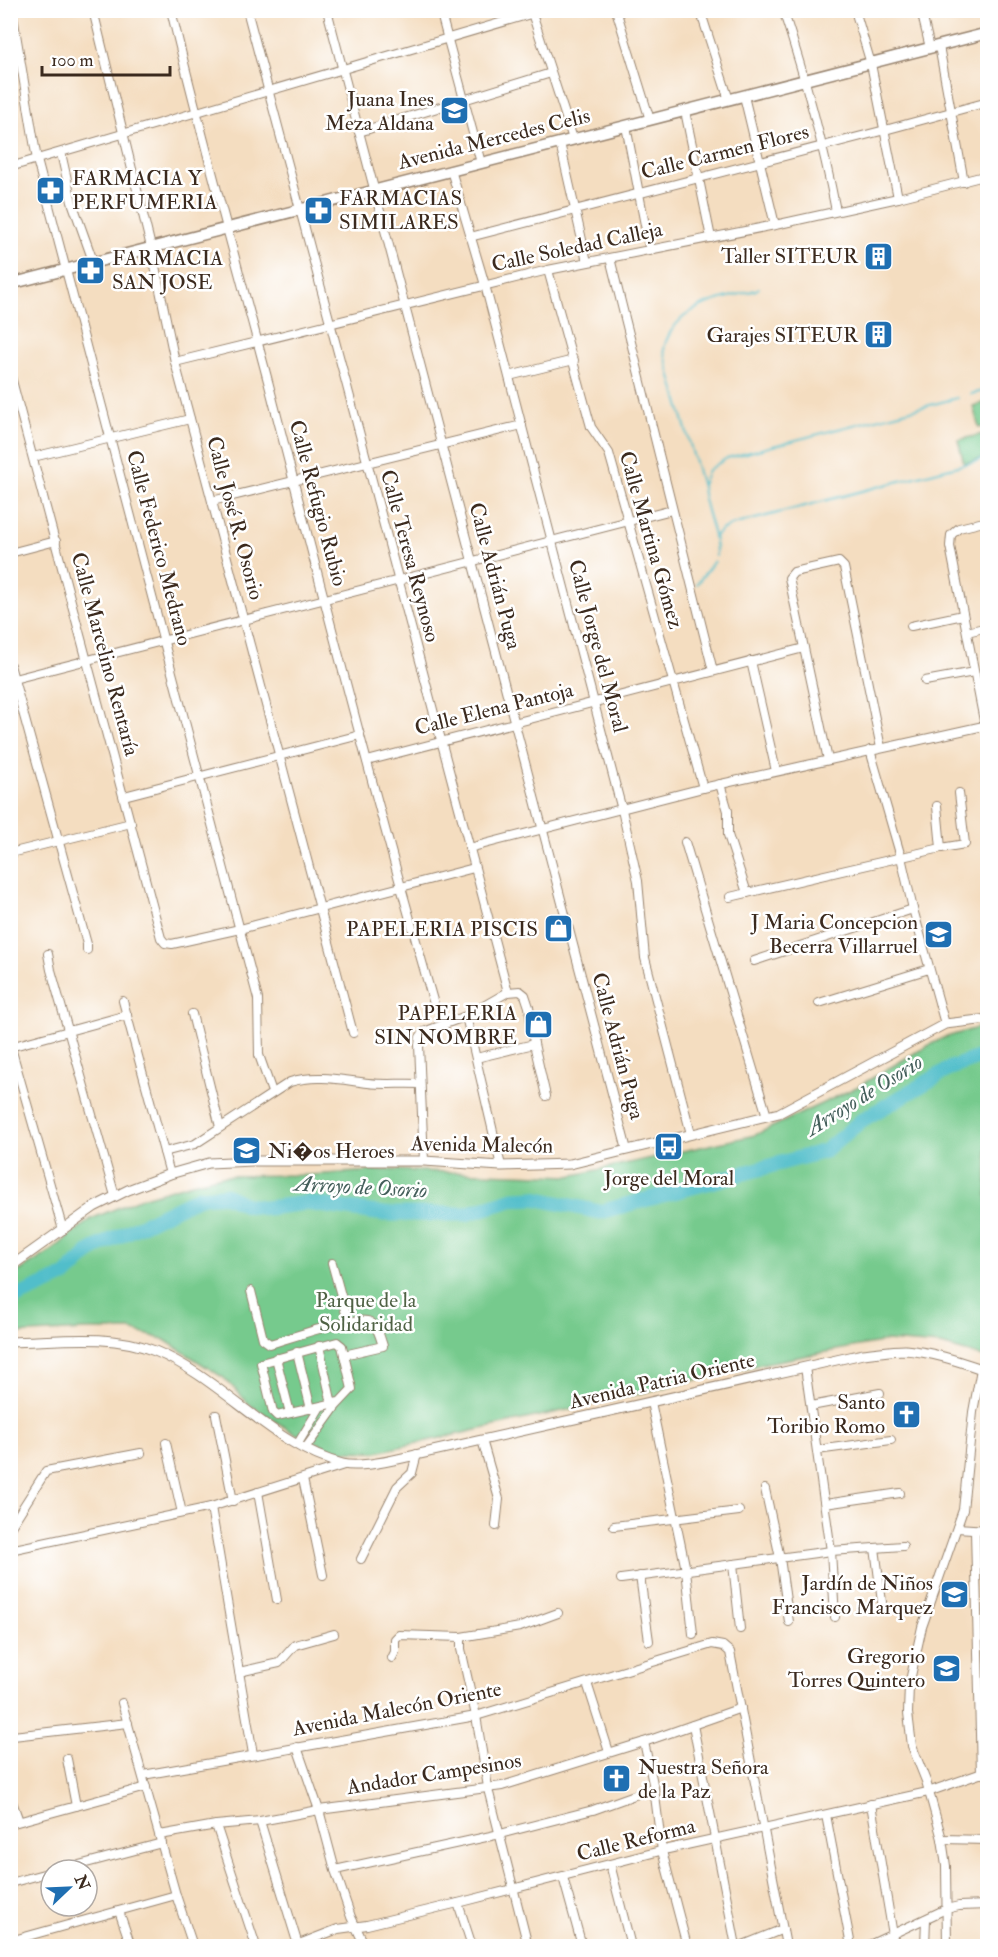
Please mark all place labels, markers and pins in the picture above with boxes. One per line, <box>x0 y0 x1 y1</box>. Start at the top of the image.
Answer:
place label: Juana Ines Meza Aldana <box>325 86 434 137</box>
school or university icon: Juana Ines Meza Aldana <box>439 95 471 127</box>
place label: FARMACIA Y PERFUMERIA <box>72 165 218 216</box>
pharmacy icon: FARMACIA Y PERFUMERIA <box>35 174 67 206</box>
place label: FARMACIAS SIMILARES <box>339 185 462 236</box>
pharmacy icon: FARMACIAS SIMILARES <box>302 194 334 226</box>
building icon: Taller SITEUR <box>863 240 895 272</box>
place label: Taller SITEUR <box>721 243 859 270</box>
place label: FARMACIA SAN JOSE <box>112 245 223 296</box>
pharmacy icon: FARMACIA SAN JOSE <box>75 254 107 286</box>
building icon: Garajes SITEUR <box>863 319 895 351</box>
place label: Garajes SITEUR <box>706 322 859 349</box>
place label: J Maria Concepcion Becerra Villarruel <box>750 909 919 960</box>
shop icon: PAPELERIA PISCIS <box>543 913 575 945</box>
place label: PAPELERIA PISCIS <box>346 916 538 943</box>
school or university icon: J Maria Concepcion Becerra Villarruel <box>923 918 955 950</box>
place label: PAPELERIA SIN NOMBRE <box>374 1000 517 1051</box>
shop icon: PAPELERIA SIN NOMBRE <box>522 1009 554 1041</box>
bus stop icon: Jorge del Moral <box>653 1131 685 1163</box>
school or university icon: Ni�os Heroes <box>231 1135 263 1167</box>
place label: Ni�os Heroes <box>268 1138 395 1165</box>
place label: Jorge del Moral <box>603 1165 735 1192</box>
place label: Santo Toribio Romo <box>767 1389 885 1440</box>
church icon: Santo Toribio Romo <box>890 1398 922 1430</box>
place label: Jardín de Niños Francisco Marquez <box>772 1570 933 1621</box>
school or university icon: Jardín de Niños Francisco Marquez <box>938 1579 970 1611</box>
place label: Gregorio Torres Quintero <box>788 1643 925 1694</box>
school or university icon: Gregorio Torres Quintero <box>930 1652 962 1684</box>
place label: Nuestra Señora de la Paz <box>638 1754 769 1805</box>
church icon: Nuestra Señora de la Paz <box>601 1763 633 1795</box>

